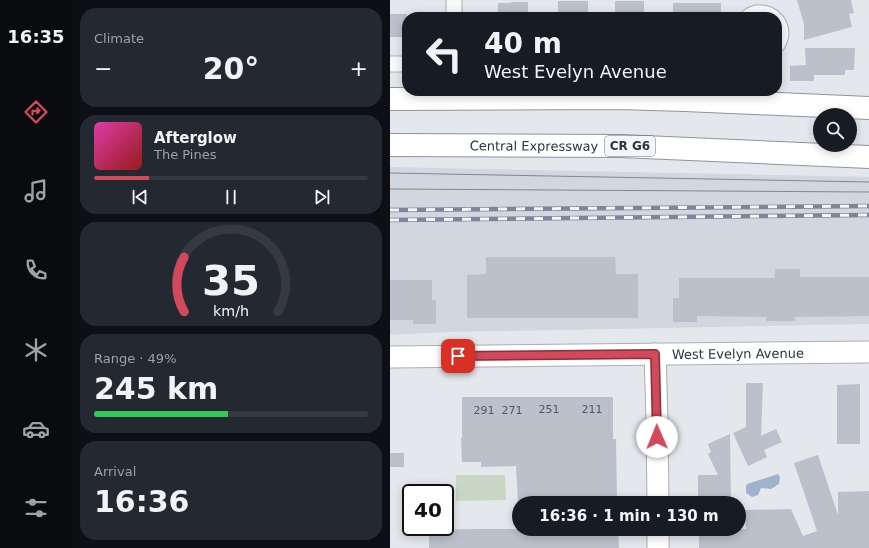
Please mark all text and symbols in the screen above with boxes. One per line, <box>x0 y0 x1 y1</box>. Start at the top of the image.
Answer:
text: 16:35 <box>7 26 65 47</box>
text: 40 m <box>484 27 562 60</box>
icon: left <box>418 28 470 80</box>
text: Climate <box>94 31 144 46</box>
text: 20° <box>203 51 259 86</box>
text: − <box>94 56 112 81</box>
text: + <box>350 56 368 81</box>
text: West Evelyn Avenue <box>484 61 667 82</box>
icon: directions <box>22 98 50 126</box>
map controls <box>813 108 857 152</box>
button: search <box>813 108 857 152</box>
text: Afterglow <box>154 129 237 147</box>
road number: CR G6 <box>605 136 655 156</box>
street label: Central Expressway <box>470 138 599 154</box>
text: The Pines <box>154 147 217 162</box>
icon: music <box>22 177 50 205</box>
icon: previous <box>129 186 151 208</box>
icon: pause <box>220 186 242 208</box>
icon: next <box>311 186 333 208</box>
icon: phone <box>22 256 50 284</box>
text: 35 <box>202 256 260 305</box>
text: km/h <box>213 303 249 319</box>
icon: climate <box>22 336 50 364</box>
pin <box>441 339 475 373</box>
icon: arrive <box>447 345 469 367</box>
street label: West Evelyn Avenue <box>672 346 804 362</box>
text: Range · 49% <box>94 351 177 366</box>
text: 245 km <box>94 371 218 406</box>
house number: 251 <box>539 403 560 416</box>
house number: 211 <box>582 403 603 416</box>
house number: 291 <box>474 404 495 417</box>
house number: 271 <box>502 404 523 417</box>
icon: car <box>22 415 50 443</box>
position arrow <box>636 416 678 458</box>
text: Arrival <box>94 464 136 479</box>
text: 16:36 <box>94 484 190 519</box>
speed limit sign: 40 <box>402 484 454 536</box>
icon: filters <box>22 494 50 522</box>
text: 16:36 · 1 min · 130 m <box>539 507 719 525</box>

